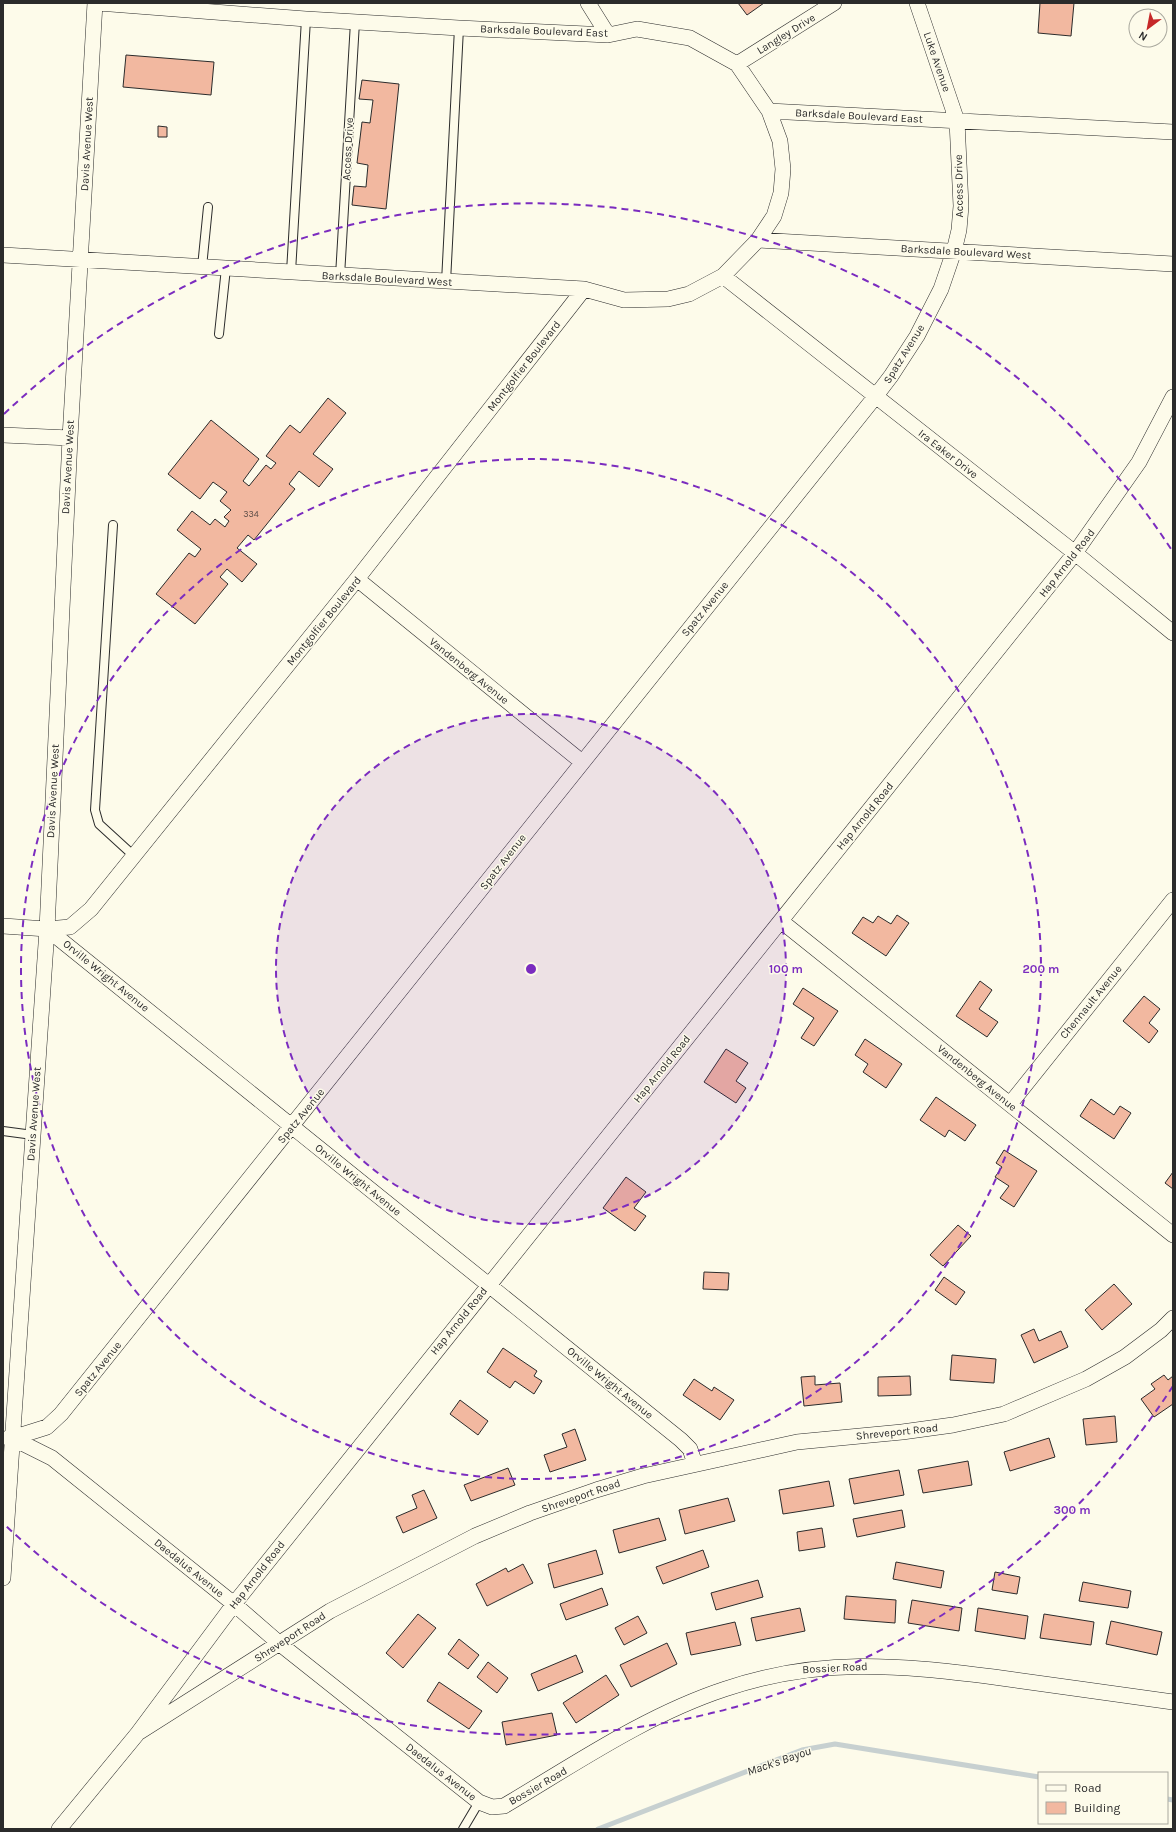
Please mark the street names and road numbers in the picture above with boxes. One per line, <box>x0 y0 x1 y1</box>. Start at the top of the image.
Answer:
street label: Langley Drive <box>754 11 818 57</box>
street label: Barksdale Boulevard East <box>480 22 608 40</box>
street label: Luke Avenue <box>921 30 953 94</box>
street label: Davis Avenue West <box>78 97 96 191</box>
street label: Barksdale Boulevard East <box>795 106 923 126</box>
street label: Access Drive <box>340 117 356 181</box>
street label: Access Drive <box>952 154 966 218</box>
street label: Barksdale Boulevard West <box>900 242 1032 262</box>
street label: Barksdale Boulevard West <box>321 269 453 289</box>
street label: Montgolfier Boulevard <box>485 318 563 414</box>
street label: Spatz Avenue <box>881 322 928 386</box>
street label: Davis Avenue West <box>59 420 77 514</box>
street label: Ira Eaker Drive <box>916 427 981 482</box>
street label: Hap Arnold Road <box>1036 526 1098 600</box>
street label: Montgolfier Boulevard <box>284 574 364 668</box>
street label: Spatz Avenue <box>679 578 731 639</box>
street label: Vandenberg Avenue <box>427 635 512 707</box>
street label: Davis Avenue West <box>44 744 62 838</box>
street label: Hap Arnold Road <box>834 780 896 852</box>
street label: Spatz Avenue <box>477 831 529 893</box>
street label: Orville Wright Avenue <box>60 937 152 1015</box>
street label: Chennault Avenue <box>1057 962 1125 1041</box>
street label: Hap Arnold Road <box>631 1033 693 1105</box>
street label: Vandenberg Avenue <box>935 1042 1020 1114</box>
street label: Davis Avenue West <box>24 1066 44 1162</box>
street label: Spatz Avenue <box>275 1085 327 1146</box>
street label: Orville Wright Avenue <box>312 1141 404 1219</box>
street label: Hap Arnold Road <box>428 1285 490 1357</box>
street label: Spatz Avenue <box>72 1338 124 1399</box>
street label: Orville Wright Avenue <box>564 1344 656 1422</box>
street label: Shreveport Road <box>855 1421 939 1443</box>
street label: Shreveport Road <box>540 1476 622 1516</box>
street label: Daedalus Avenue <box>152 1536 227 1600</box>
street label: Hap Arnold Road <box>226 1538 288 1612</box>
street label: Shreveport Road <box>252 1609 328 1665</box>
street label: Bossier Road <box>802 1660 868 1676</box>
street label: Daedalus Avenue <box>403 1740 479 1804</box>
street label: Bossier Road <box>506 1764 570 1808</box>

